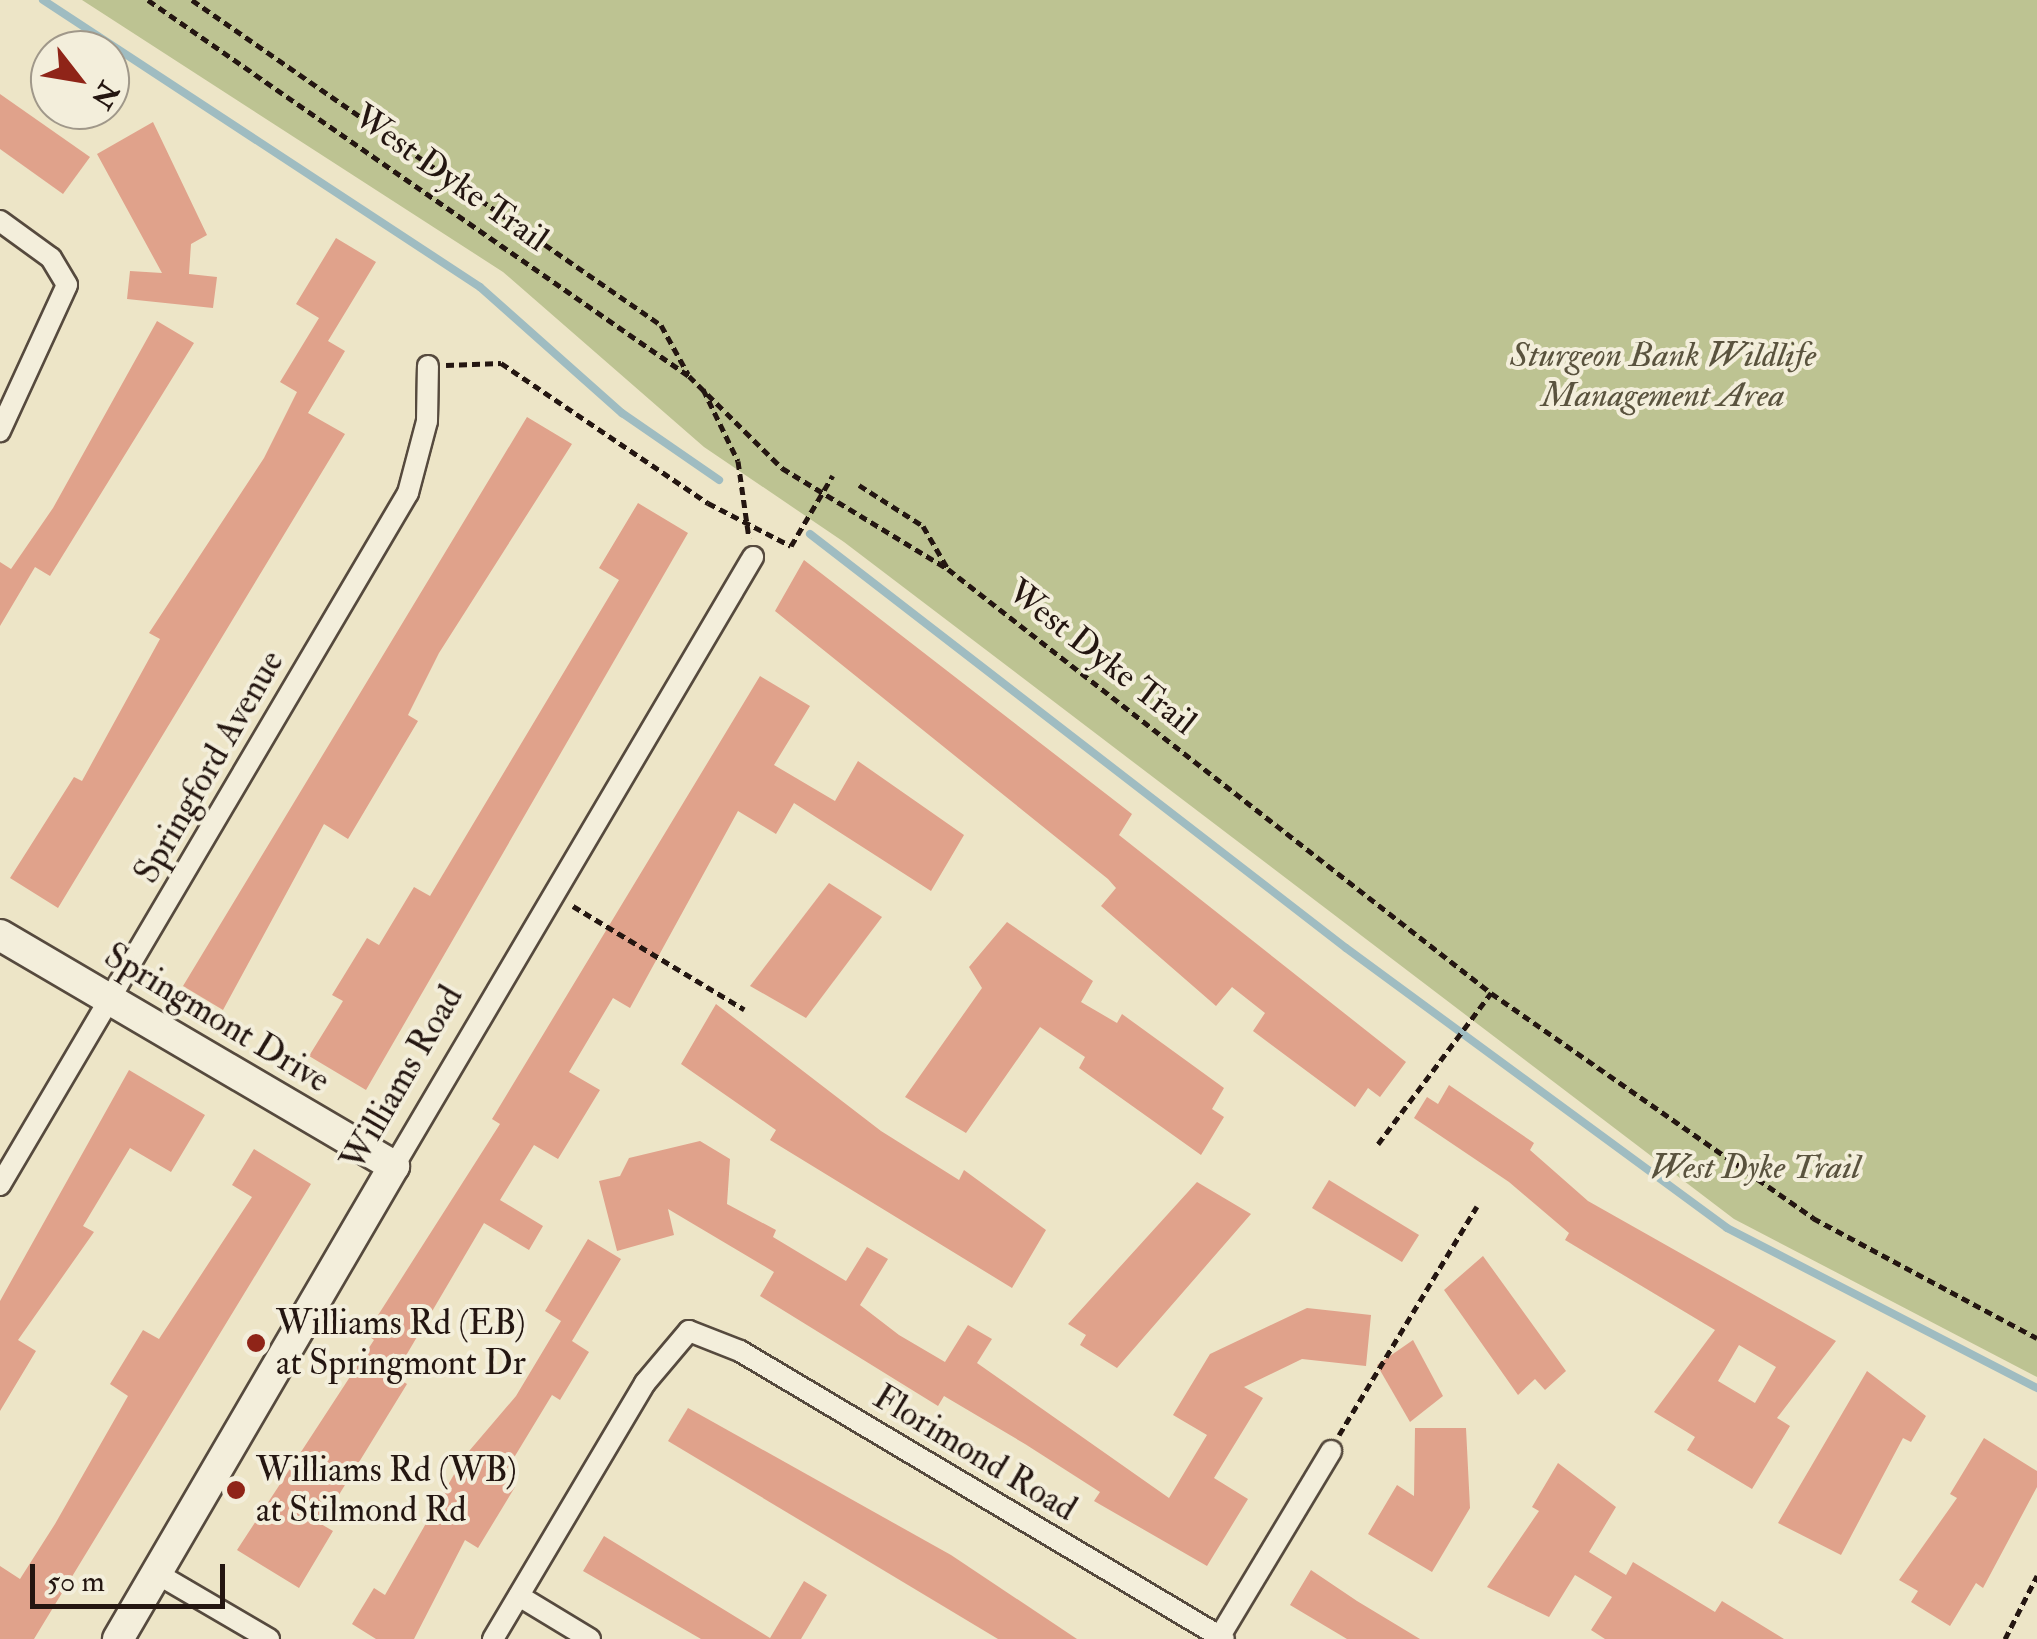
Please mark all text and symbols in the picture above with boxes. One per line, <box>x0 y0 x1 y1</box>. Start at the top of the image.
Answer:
north arrow <box>30 30 130 130</box>
text: N <box>83 75 126 114</box>
street label: West Dyke Trail <box>346 95 556 261</box>
park label: Sturgeon Bank Wildlife Management Area <box>1510 334 1816 416</box>
street label: West Dyke Trail <box>999 570 1205 744</box>
street label: Springford Avenue <box>125 643 293 891</box>
street label: Springmont Drive <box>97 934 337 1102</box>
street label: Williams Road <box>332 978 472 1178</box>
park label: West Dyke Trail <box>1650 1146 1860 1188</box>
place label: Williams Rd (EB) at Springmont Dr <box>276 1302 526 1384</box>
marker: Williams Rd (EB) at Springmont Dr <box>245 1332 267 1354</box>
street label: Florimond Road <box>866 1376 1084 1530</box>
place label: Williams Rd (WB) at Stilmond Rd <box>256 1449 517 1531</box>
marker: Williams Rd (WB) at Stilmond Rd <box>225 1479 247 1501</box>
scale bar <box>35 1544 230 1606</box>
text: 50 m <box>47 1563 105 1600</box>

